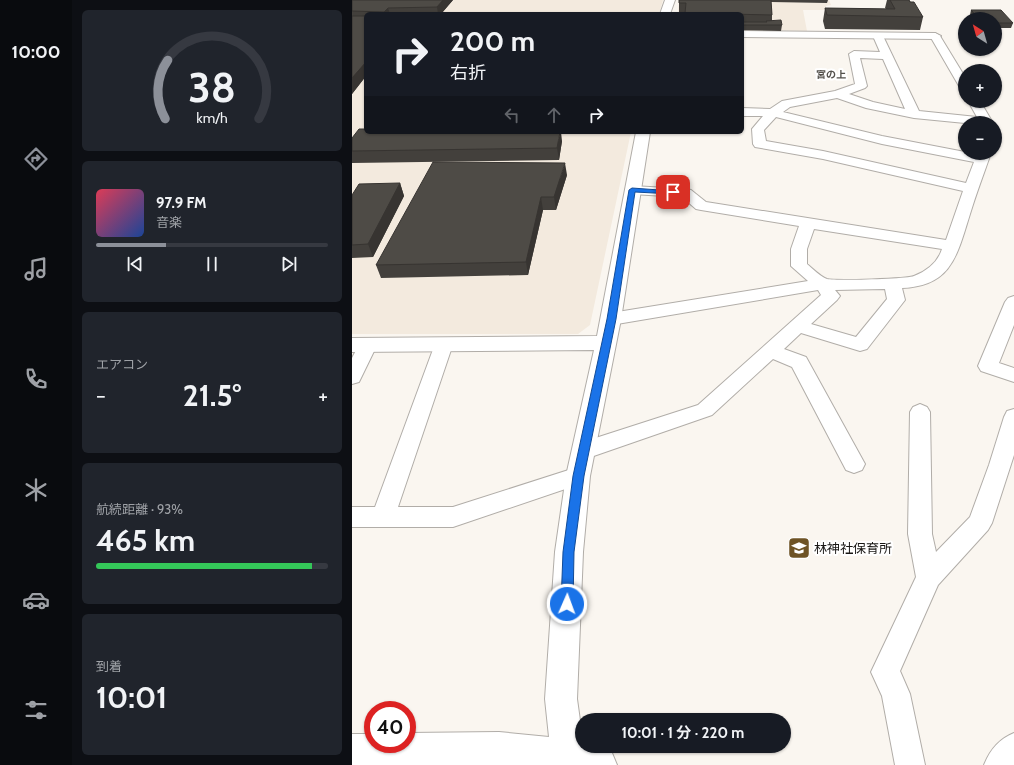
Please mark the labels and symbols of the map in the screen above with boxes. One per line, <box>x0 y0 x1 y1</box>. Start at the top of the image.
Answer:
north arrow <box>958 12 1002 56</box>
district label: 宮の上 <box>816 68 846 81</box>
pin <box>656 175 690 209</box>
school or university icon: 林神社保育所 <box>786 535 812 561</box>
place label: 林神社保育所 <box>814 540 892 556</box>
position arrow <box>546 583 588 625</box>
speed limit sign: 40 <box>364 701 416 753</box>

